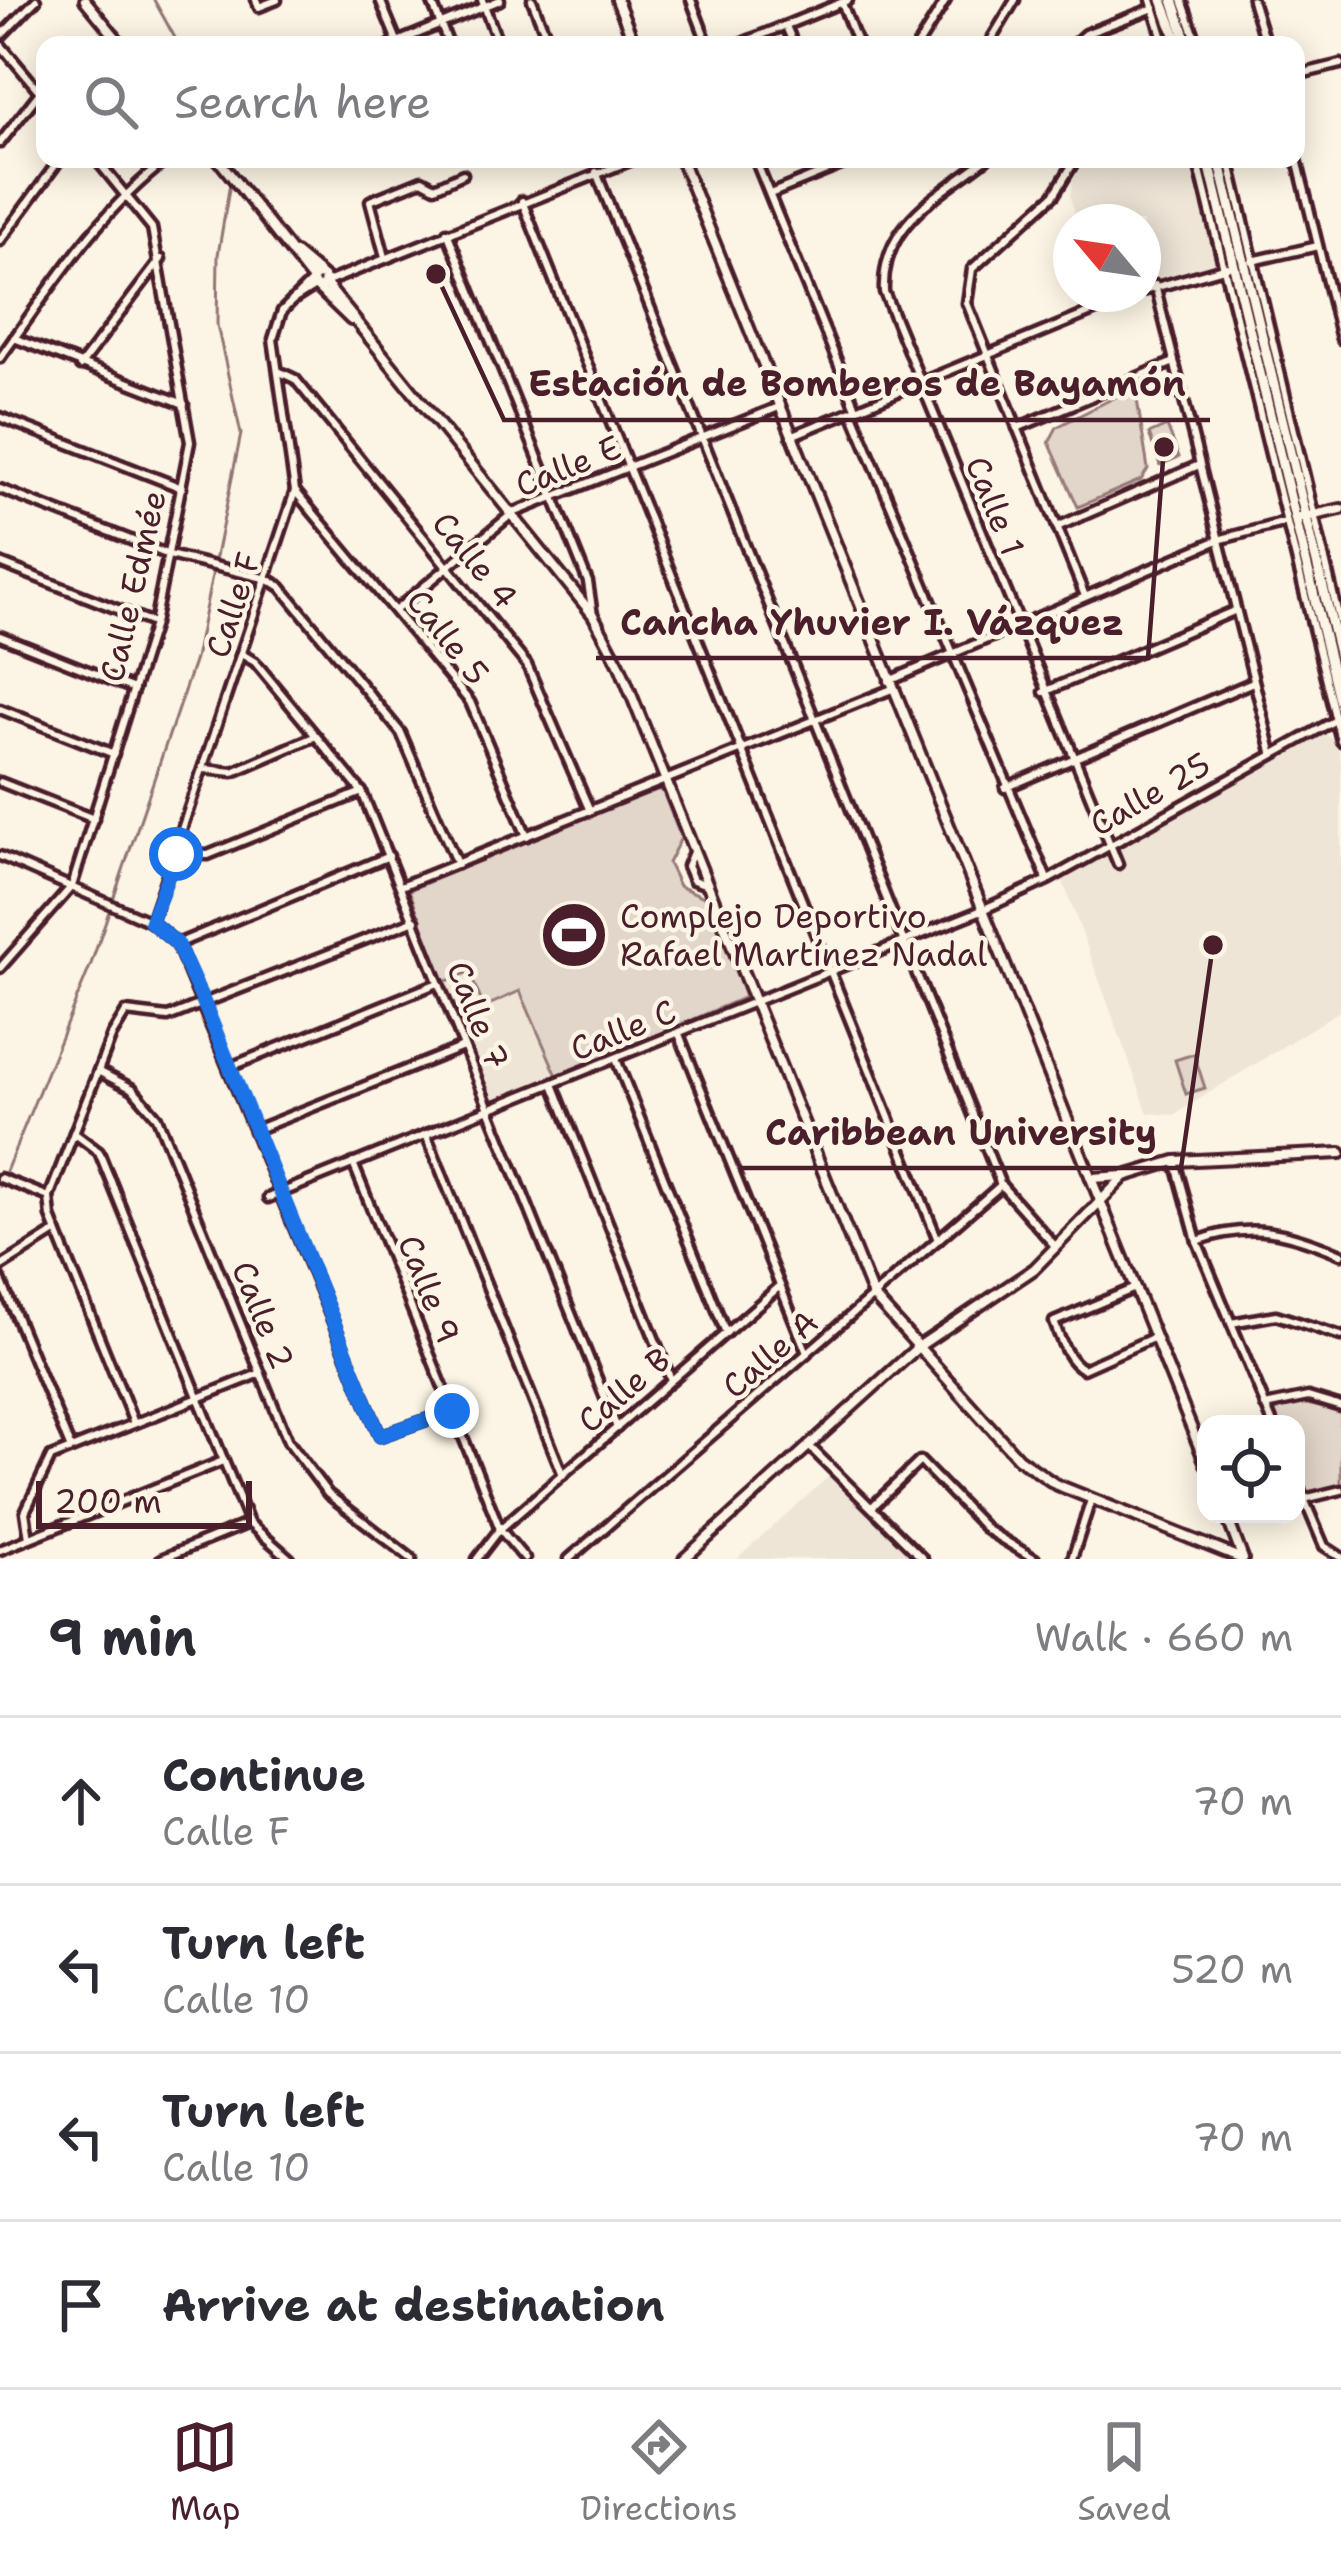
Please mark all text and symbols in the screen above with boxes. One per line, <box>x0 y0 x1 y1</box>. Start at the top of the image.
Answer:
search box <box>36 36 1305 168</box>
icon: search <box>78 69 144 135</box>
text: Search here <box>174 72 431 132</box>
north arrow <box>1053 204 1161 312</box>
callout: Estación de Bomberos de Bayamón <box>504 348 1210 420</box>
text: Estación de Bomberos de Bayamón <box>528 359 1186 408</box>
street label: Calle E <box>508 424 628 508</box>
street label: Calle 1 <box>955 450 1035 562</box>
street label: Calle Edmée <box>89 486 177 686</box>
street label: Calle 4 <box>422 502 528 618</box>
street label: Calle F <box>195 547 271 663</box>
street label: Calle 5 <box>396 580 500 694</box>
callout: Cancha Yhuvier I. Vázquez <box>596 586 1148 658</box>
text: Cancha Yhuvier I. Vázquez <box>620 598 1124 647</box>
street label: Calle 25 <box>1081 741 1219 847</box>
route start <box>149 827 203 881</box>
place label: Complejo Deportivo Rafael Martínez Nadal <box>620 894 987 977</box>
sports icon: Complejo Deportivo Rafael Martínez Nadal <box>539 900 609 970</box>
street label: Calle 7 <box>436 954 520 1076</box>
street label: Calle C <box>564 989 682 1071</box>
callout: Caribbean University <box>741 1096 1181 1168</box>
text: Caribbean University <box>765 1108 1157 1157</box>
street label: Calle 9 <box>387 1228 471 1350</box>
street label: Calle 2 <box>221 1254 305 1376</box>
street label: Calle A <box>712 1300 828 1408</box>
street label: Calle B <box>568 1337 680 1443</box>
route end <box>425 1384 479 1438</box>
map controls <box>1197 1415 1305 1523</box>
button: locate <box>1197 1415 1305 1523</box>
scale bar <box>36 1475 252 1528</box>
text: 200 m <box>54 1479 162 1524</box>
text: 9 min <box>48 1603 197 1671</box>
text: Walk · 660 m <box>1034 1611 1293 1663</box>
text: Continue <box>162 1745 366 1805</box>
icon: ahead <box>48 1768 114 1834</box>
text: 70 m <box>1192 1775 1293 1827</box>
text: Calle F <box>162 1805 290 1857</box>
text: Turn left <box>162 1913 365 1973</box>
icon: left <box>48 1936 114 2002</box>
text: 520 m <box>1171 1943 1293 1995</box>
text: Calle 10 <box>162 1973 311 2025</box>
text: Turn left <box>162 2081 365 2141</box>
icon: left <box>48 2104 114 2170</box>
text: 70 m <box>1192 2111 1293 2163</box>
text: Calle 10 <box>162 2141 311 2193</box>
icon: arrive <box>48 2272 114 2338</box>
text: Arrive at destination <box>162 2275 665 2335</box>
tab: Map <box>170 2414 241 2531</box>
tab: Directions <box>580 2414 738 2531</box>
tab: Saved <box>1077 2414 1171 2531</box>

